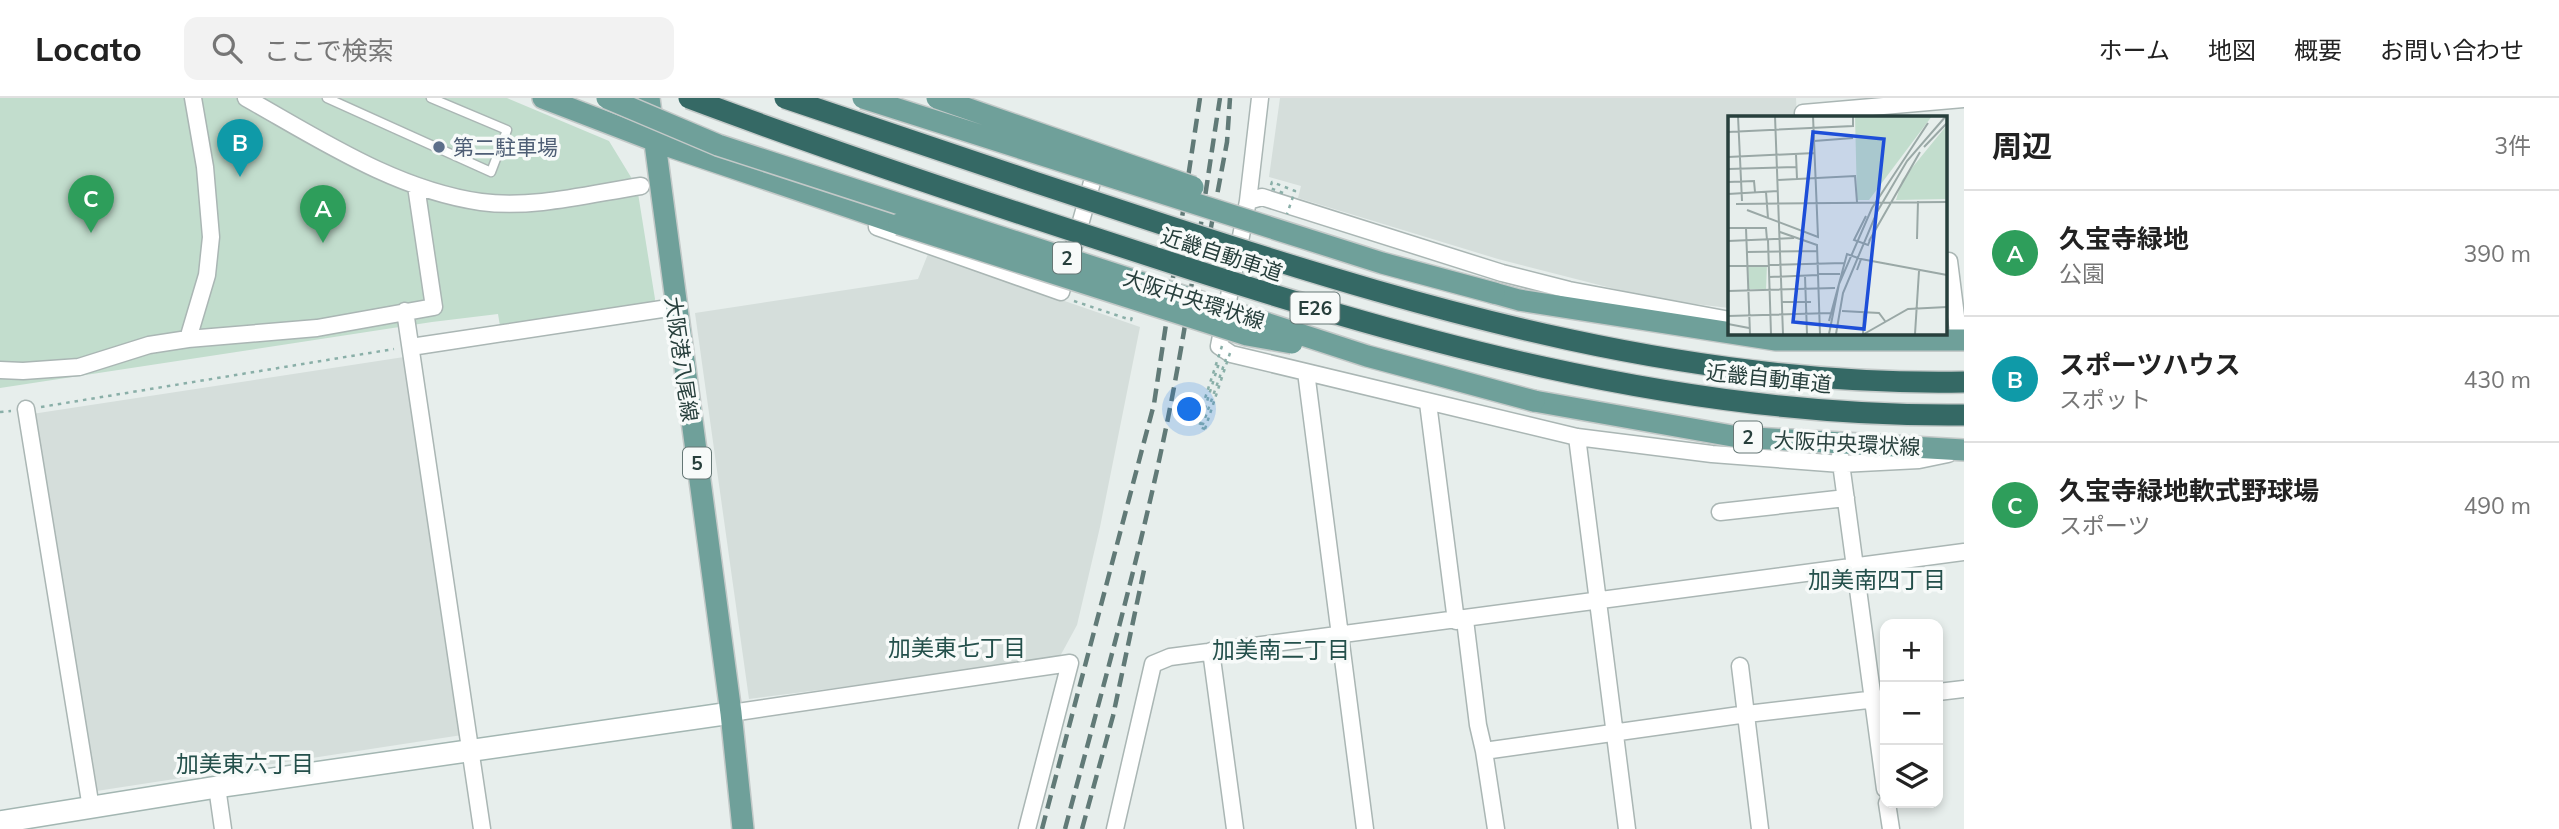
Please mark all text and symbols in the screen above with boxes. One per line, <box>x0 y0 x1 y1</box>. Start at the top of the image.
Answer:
search box <box>184 17 674 80</box>
text: Locato <box>35 28 142 69</box>
icon: search <box>208 29 246 67</box>
text: ここで検索 <box>264 34 394 67</box>
text: ホーム <box>2099 35 2170 65</box>
text: 地図 <box>2208 35 2256 65</box>
text: 概要 <box>2294 35 2342 65</box>
text: お問い合わせ <box>2380 35 2524 65</box>
inset map <box>1728 116 1946 334</box>
pin: B <box>217 119 263 177</box>
text: 周辺 <box>1992 127 2052 165</box>
text: 3件 <box>2494 131 2531 160</box>
place label: 第二駐車場 <box>453 134 558 160</box>
marker: 第二駐車場 <box>431 139 447 155</box>
pin: C <box>68 175 114 233</box>
pin: A <box>300 185 346 243</box>
street label: 近畿自動車道 <box>1158 222 1286 286</box>
text: 久宝寺緑地 <box>2059 222 2189 255</box>
text: A <box>2006 239 2024 268</box>
text: 390 m <box>2463 239 2531 268</box>
road number: 2 <box>1053 242 1081 274</box>
text: 公園 <box>2059 259 2105 288</box>
street label: 大阪中央環状線 <box>1120 264 1268 334</box>
road number: E26 <box>1290 292 1340 324</box>
street label: 大阪港八尾線 <box>660 295 704 423</box>
text: スポーツハウス <box>2059 348 2240 381</box>
street label: 近畿自動車道 <box>1705 358 1833 398</box>
text: B <box>2007 365 2023 394</box>
text: 430 m <box>2463 365 2531 394</box>
text: スポット <box>2059 385 2151 414</box>
your location <box>1172 392 1206 426</box>
road number: 2 <box>1734 422 1762 452</box>
street label: 大阪中央環状線 <box>1773 426 1921 460</box>
road number: 5 <box>683 448 711 478</box>
text: 久宝寺緑地軟式野球場 <box>2059 474 2319 507</box>
text: C <box>2007 491 2023 520</box>
text: 490 m <box>2463 491 2531 520</box>
text: スポーツ <box>2059 511 2151 540</box>
district label: 加美南四丁目 <box>1808 565 1946 594</box>
map controls <box>1880 619 1943 808</box>
button: + <box>1880 619 1943 682</box>
district label: 加美東七丁目 <box>888 633 1026 662</box>
district label: 加美南二丁目 <box>1212 635 1350 664</box>
button: − <box>1880 682 1943 745</box>
button: layers <box>1880 745 1943 808</box>
district label: 加美東六丁目 <box>176 749 314 778</box>

